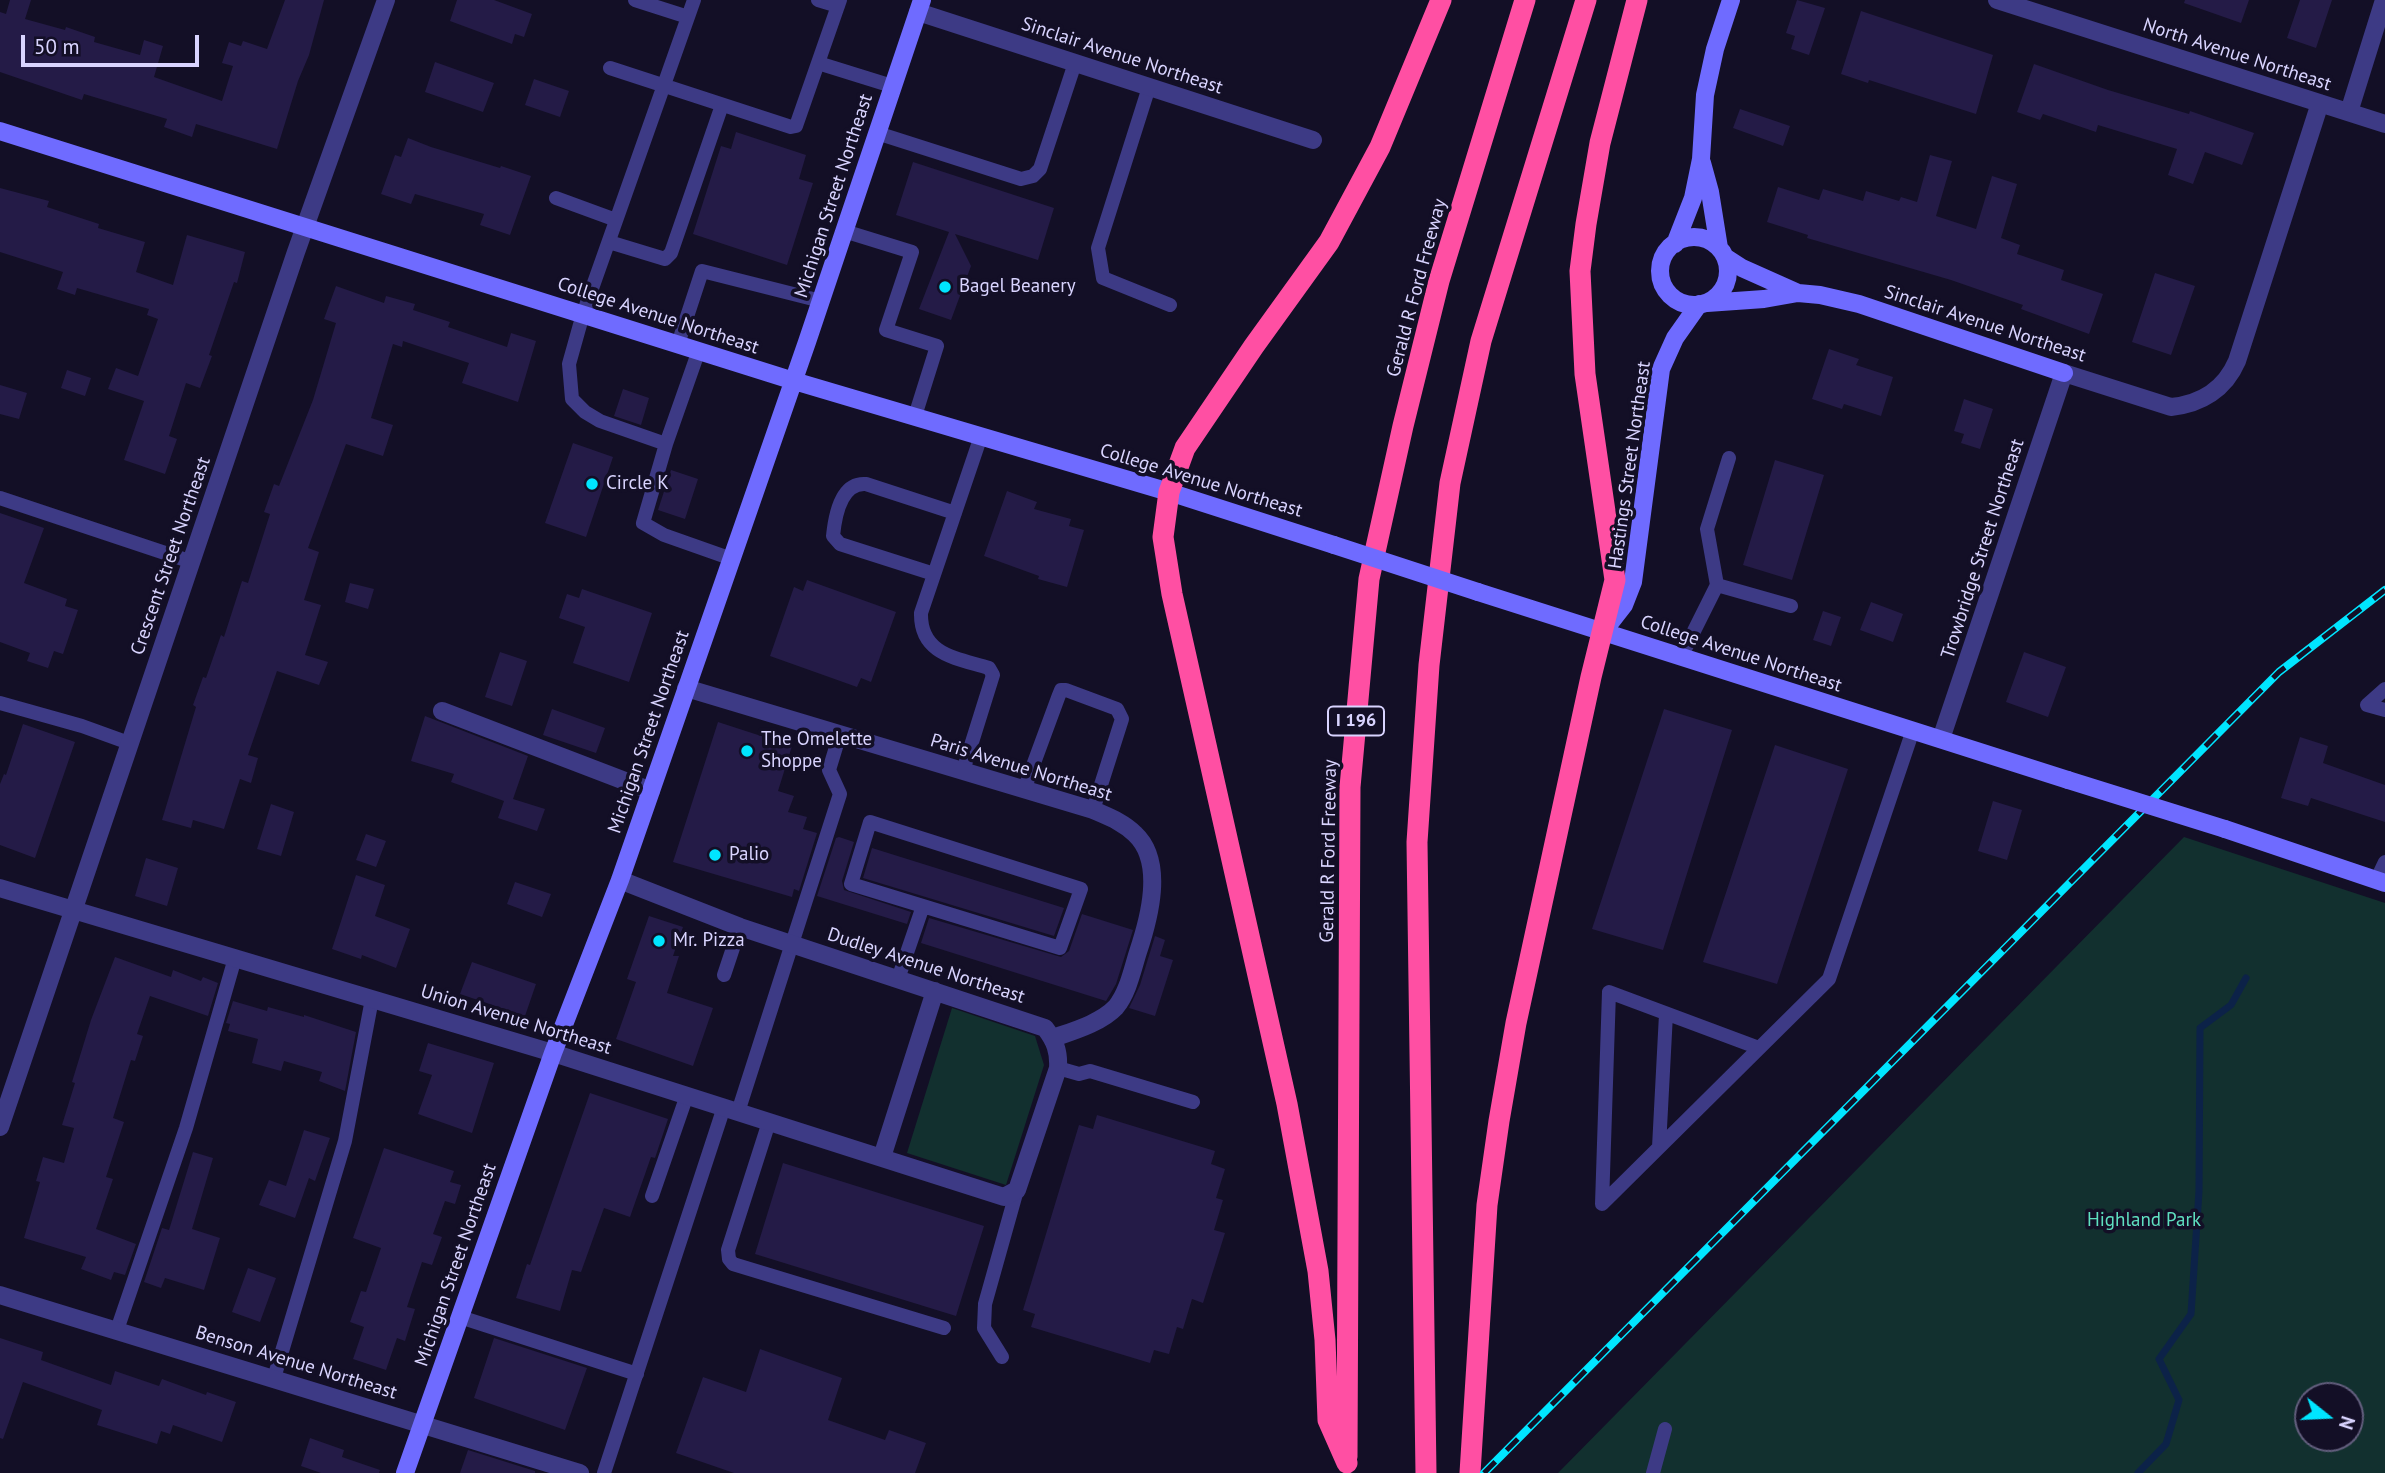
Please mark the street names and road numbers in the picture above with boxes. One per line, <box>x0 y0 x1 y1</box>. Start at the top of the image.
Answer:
street label: Sinclair Avenue Northeast <box>1018 13 1226 99</box>
street label: North Avenue Northeast <box>2140 14 2334 96</box>
street label: Michigan Street Northeast <box>790 91 878 301</box>
street label: Gerald R Ford Freeway <box>1382 196 1452 380</box>
street label: College Avenue Northeast <box>554 273 762 359</box>
street label: Sinclair Avenue Northeast <box>1881 281 2089 367</box>
street label: Hastings Street Northeast <box>1604 360 1656 570</box>
street label: Trowbridge Street Northeast <box>1937 436 2029 662</box>
street label: College Avenue Northeast <box>1097 439 1305 523</box>
street label: Crescent Street Northeast <box>126 454 216 658</box>
street label: College Avenue Northeast <box>1637 611 1845 697</box>
street label: Michigan Street Northeast <box>604 627 694 837</box>
road number: I 196 <box>1328 706 1384 736</box>
street label: Paris Avenue Northeast <box>927 730 1115 806</box>
street label: Gerald R Ford Freeway <box>1316 759 1342 943</box>
street label: Dudley Avenue Northeast <box>824 923 1028 1009</box>
street label: Union Avenue Northeast <box>418 980 614 1060</box>
street label: Michigan Street Northeast <box>411 1160 501 1370</box>
street label: Benson Avenue Northeast <box>192 1321 400 1405</box>

